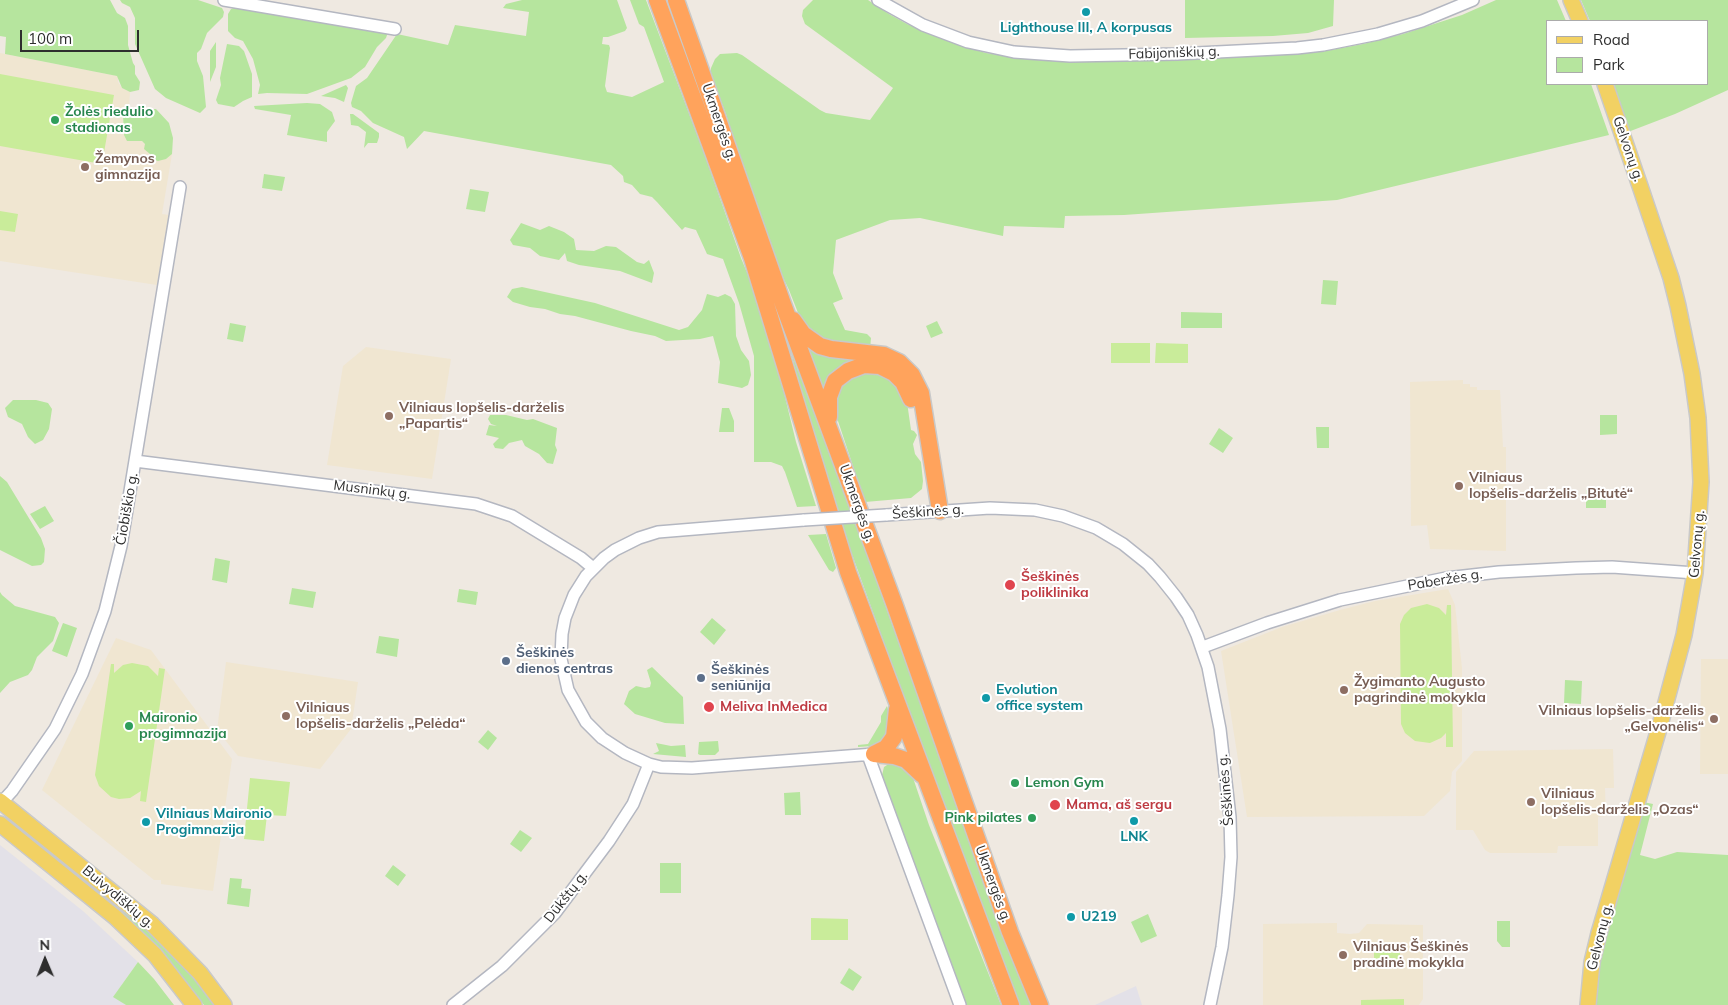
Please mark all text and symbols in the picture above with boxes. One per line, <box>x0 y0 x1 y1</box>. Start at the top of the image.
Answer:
marker: Lighthouse III, A korpusas <box>1080 6 1092 18</box>
scale bar <box>22 20 141 52</box>
place label: Lighthouse III, A korpusas <box>1000 20 1172 36</box>
legend <box>1546 20 1708 85</box>
text: 100 m <box>28 29 72 48</box>
text: Road <box>1593 30 1630 49</box>
street label: Fabijoniškių g. <box>1128 43 1220 63</box>
text: Park <box>1593 55 1625 74</box>
street label: Ukmergės g. <box>698 81 740 163</box>
place label: Žolės riedulio stadionas <box>65 104 153 136</box>
marker: Žolės riedulio stadionas <box>49 114 61 126</box>
street label: Gelvonų g. <box>1609 114 1647 184</box>
place label: Žemynos gimnazija <box>95 151 160 184</box>
marker: Žemynos gimnazija <box>79 161 91 173</box>
place label: Vilniaus lopšelis-darželis „Papartis“ <box>399 400 564 432</box>
marker: Vilniaus lopšelis-darželis „Papartis“ <box>383 410 395 422</box>
street label: Ukmergės g. <box>835 462 879 544</box>
place label: Vilniaus lopšelis-darželis „Bitutė“ <box>1469 470 1633 502</box>
street label: Čiobiškio g. <box>112 471 142 547</box>
street label: Musninkų g. <box>333 477 411 503</box>
marker: Vilniaus lopšelis-darželis „Bitutė“ <box>1453 480 1465 492</box>
street label: Šeškinės g. <box>892 501 964 523</box>
street label: Gelvonų g. <box>1686 509 1708 579</box>
street label: Paberžės g. <box>1407 566 1483 594</box>
place label: Šeškinės poliklinika <box>1021 569 1089 602</box>
marker: Šeškinės poliklinika <box>1003 578 1017 592</box>
place label: Šeškinės dienos centras <box>516 645 613 678</box>
marker: Šeškinės dienos centras <box>500 655 512 667</box>
place label: Šeškinės seniūnija <box>711 662 771 694</box>
marker: Šeškinės seniūnija <box>695 672 707 684</box>
place label: Žygimanto Augusto pagrindinė mokykla <box>1354 674 1486 706</box>
place label: Evolution office system <box>996 682 1083 714</box>
marker: Žygimanto Augusto pagrindinė mokykla <box>1338 684 1350 696</box>
marker: Evolution office system <box>980 692 992 704</box>
place label: Meliva InMedica <box>720 699 827 715</box>
place label: Vilniaus lopšelis-darželis „Pelėda“ <box>296 700 466 732</box>
marker: Meliva InMedica <box>702 700 716 714</box>
place label: Vilniaus lopšelis-darželis „Gelvonėlis“ <box>1539 703 1704 736</box>
place label: Maironio progimnazija <box>139 710 227 742</box>
marker: Vilniaus lopšelis-darželis „Pelėda“ <box>280 710 292 722</box>
marker: Vilniaus lopšelis-darželis „Gelvonėlis“ <box>1708 713 1720 725</box>
marker: Maironio progimnazija <box>123 720 135 732</box>
street label: Šeškinės g. <box>1214 753 1238 827</box>
place label: Lemon Gym <box>1025 775 1104 791</box>
marker: Lemon Gym <box>1009 777 1021 789</box>
place label: Vilniaus lopšelis-darželis „Ozas“ <box>1541 786 1699 819</box>
marker: Vilniaus lopšelis-darželis „Ozas“ <box>1525 796 1537 808</box>
place label: Mama, aš sergu <box>1066 797 1172 813</box>
marker: Mama, aš sergu <box>1048 798 1062 812</box>
place label: Vilniaus Maironio Progimnazija <box>156 806 272 839</box>
place label: Pink pilates <box>944 810 1022 826</box>
marker: Pink pilates <box>1026 812 1038 824</box>
marker: LNK <box>1128 815 1140 827</box>
marker: Vilniaus Maironio Progimnazija <box>140 816 152 828</box>
place label: LNK <box>1120 829 1148 845</box>
street label: Ukmergės g. <box>971 843 1015 925</box>
street label: Buivydiškių g. <box>79 862 157 932</box>
street label: Dūkštų g. <box>541 868 591 926</box>
street label: Gelvonų g. <box>1584 902 1616 972</box>
place label: U219 <box>1081 909 1117 925</box>
marker: U219 <box>1065 911 1077 923</box>
north arrow <box>20 935 70 985</box>
text: N <box>39 936 50 954</box>
place label: Vilniaus Šeškinės pradinė mokykla <box>1353 939 1469 972</box>
marker: Vilniaus Šeškinės pradinė mokykla <box>1337 949 1349 961</box>

